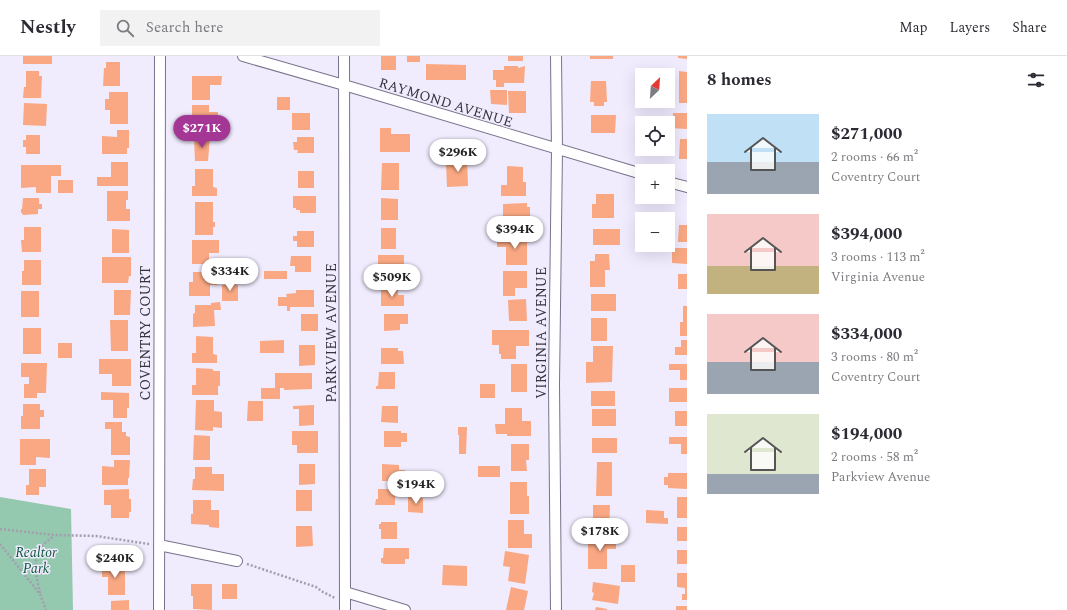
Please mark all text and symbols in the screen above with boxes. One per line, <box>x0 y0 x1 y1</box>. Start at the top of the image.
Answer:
search box <box>100 10 380 46</box>
text: Nestly <box>20 13 76 42</box>
text: Search here <box>146 16 223 39</box>
icon: search <box>114 17 136 39</box>
text: Map <box>899 17 928 38</box>
text: Layers <box>950 17 990 38</box>
text: Share <box>1012 17 1047 38</box>
text: 8 homes <box>707 67 772 93</box>
north arrow <box>635 68 675 108</box>
map controls <box>635 68 675 252</box>
icon: filters <box>1025 69 1047 91</box>
street label: RAYMOND AVENUE <box>376 72 515 133</box>
pin: $271K <box>174 115 230 149</box>
button: locate <box>635 116 675 156</box>
text: $271K <box>182 118 222 138</box>
text: $271,000 <box>831 121 902 147</box>
icon: home <box>739 130 787 178</box>
pin: $296K <box>430 139 486 173</box>
text: $296K <box>438 142 478 162</box>
text: 2 rooms · 66 m² <box>831 147 918 167</box>
button: + <box>635 164 675 204</box>
text: Coventry Court <box>831 167 920 187</box>
button: − <box>635 212 675 252</box>
pin: $394K <box>487 216 543 250</box>
text: $394K <box>495 219 535 239</box>
text: $394,000 <box>831 221 902 247</box>
icon: home <box>739 230 787 278</box>
text: 3 rooms · 113 m² <box>831 247 925 267</box>
pin: $334K <box>202 258 258 292</box>
text: $334K <box>210 261 250 281</box>
street label: PARKVIEW AVENUE <box>321 263 342 403</box>
pin: $509K <box>364 264 420 298</box>
street label: COVENTRY COURT <box>135 266 156 400</box>
text: $509K <box>372 267 412 287</box>
street label: VIRGINIA AVENUE <box>531 267 552 399</box>
text: Virginia Avenue <box>831 267 925 287</box>
text: $334,000 <box>831 321 902 347</box>
icon: home <box>739 330 787 378</box>
text: 3 rooms · 80 m² <box>831 347 918 367</box>
text: Coventry Court <box>831 367 920 387</box>
text: $194,000 <box>831 421 902 447</box>
icon: home <box>739 430 787 478</box>
text: 2 rooms · 58 m² <box>831 447 918 467</box>
text: Parkview Avenue <box>831 467 930 487</box>
pin: $194K <box>388 471 444 505</box>
text: $194K <box>396 474 436 494</box>
pin: $178K <box>572 518 628 552</box>
text: $178K <box>580 521 620 541</box>
park label: Realtor Park <box>15 542 57 579</box>
pin: $240K <box>87 545 143 579</box>
text: $240K <box>95 548 135 568</box>

